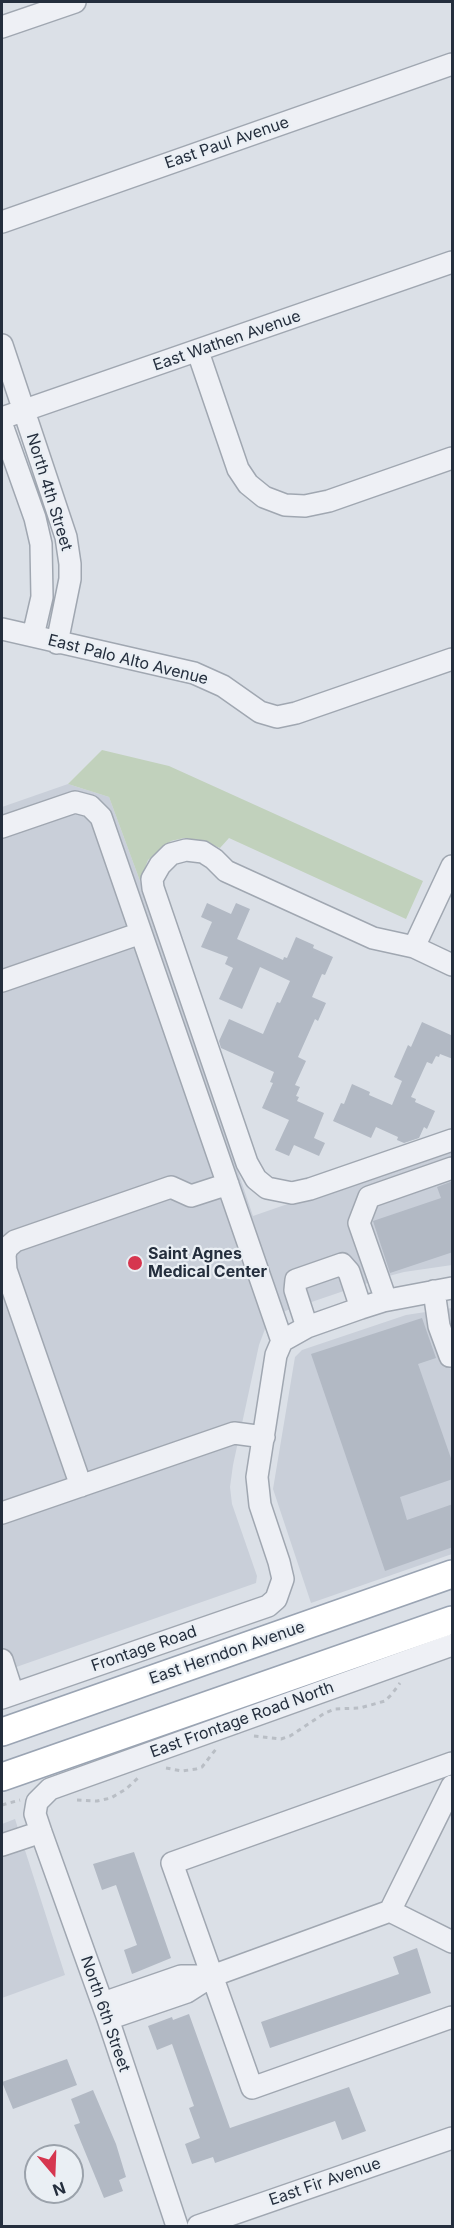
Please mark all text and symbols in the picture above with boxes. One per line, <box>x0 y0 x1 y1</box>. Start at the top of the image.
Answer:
street label: East Paul Avenue <box>162 113 292 173</box>
street label: East Wathen Avenue <box>151 307 303 375</box>
street label: North 4th Street <box>22 431 76 553</box>
street label: East Palo Alto Avenue <box>46 631 210 689</box>
place label: Saint Agnes Medical Center <box>148 1244 267 1282</box>
marker: Saint Agnes Medical Center <box>126 1254 144 1272</box>
street label: East Herndon Avenue <box>147 1617 307 1689</box>
street label: Frontage Road <box>89 1622 199 1676</box>
street label: East Frontage Road North <box>147 1678 337 1762</box>
street label: North 6th Street <box>76 1953 134 2075</box>
north arrow <box>24 2144 84 2204</box>
street label: East Fir Avenue <box>267 2154 383 2210</box>
text: N <box>50 2178 68 2201</box>

